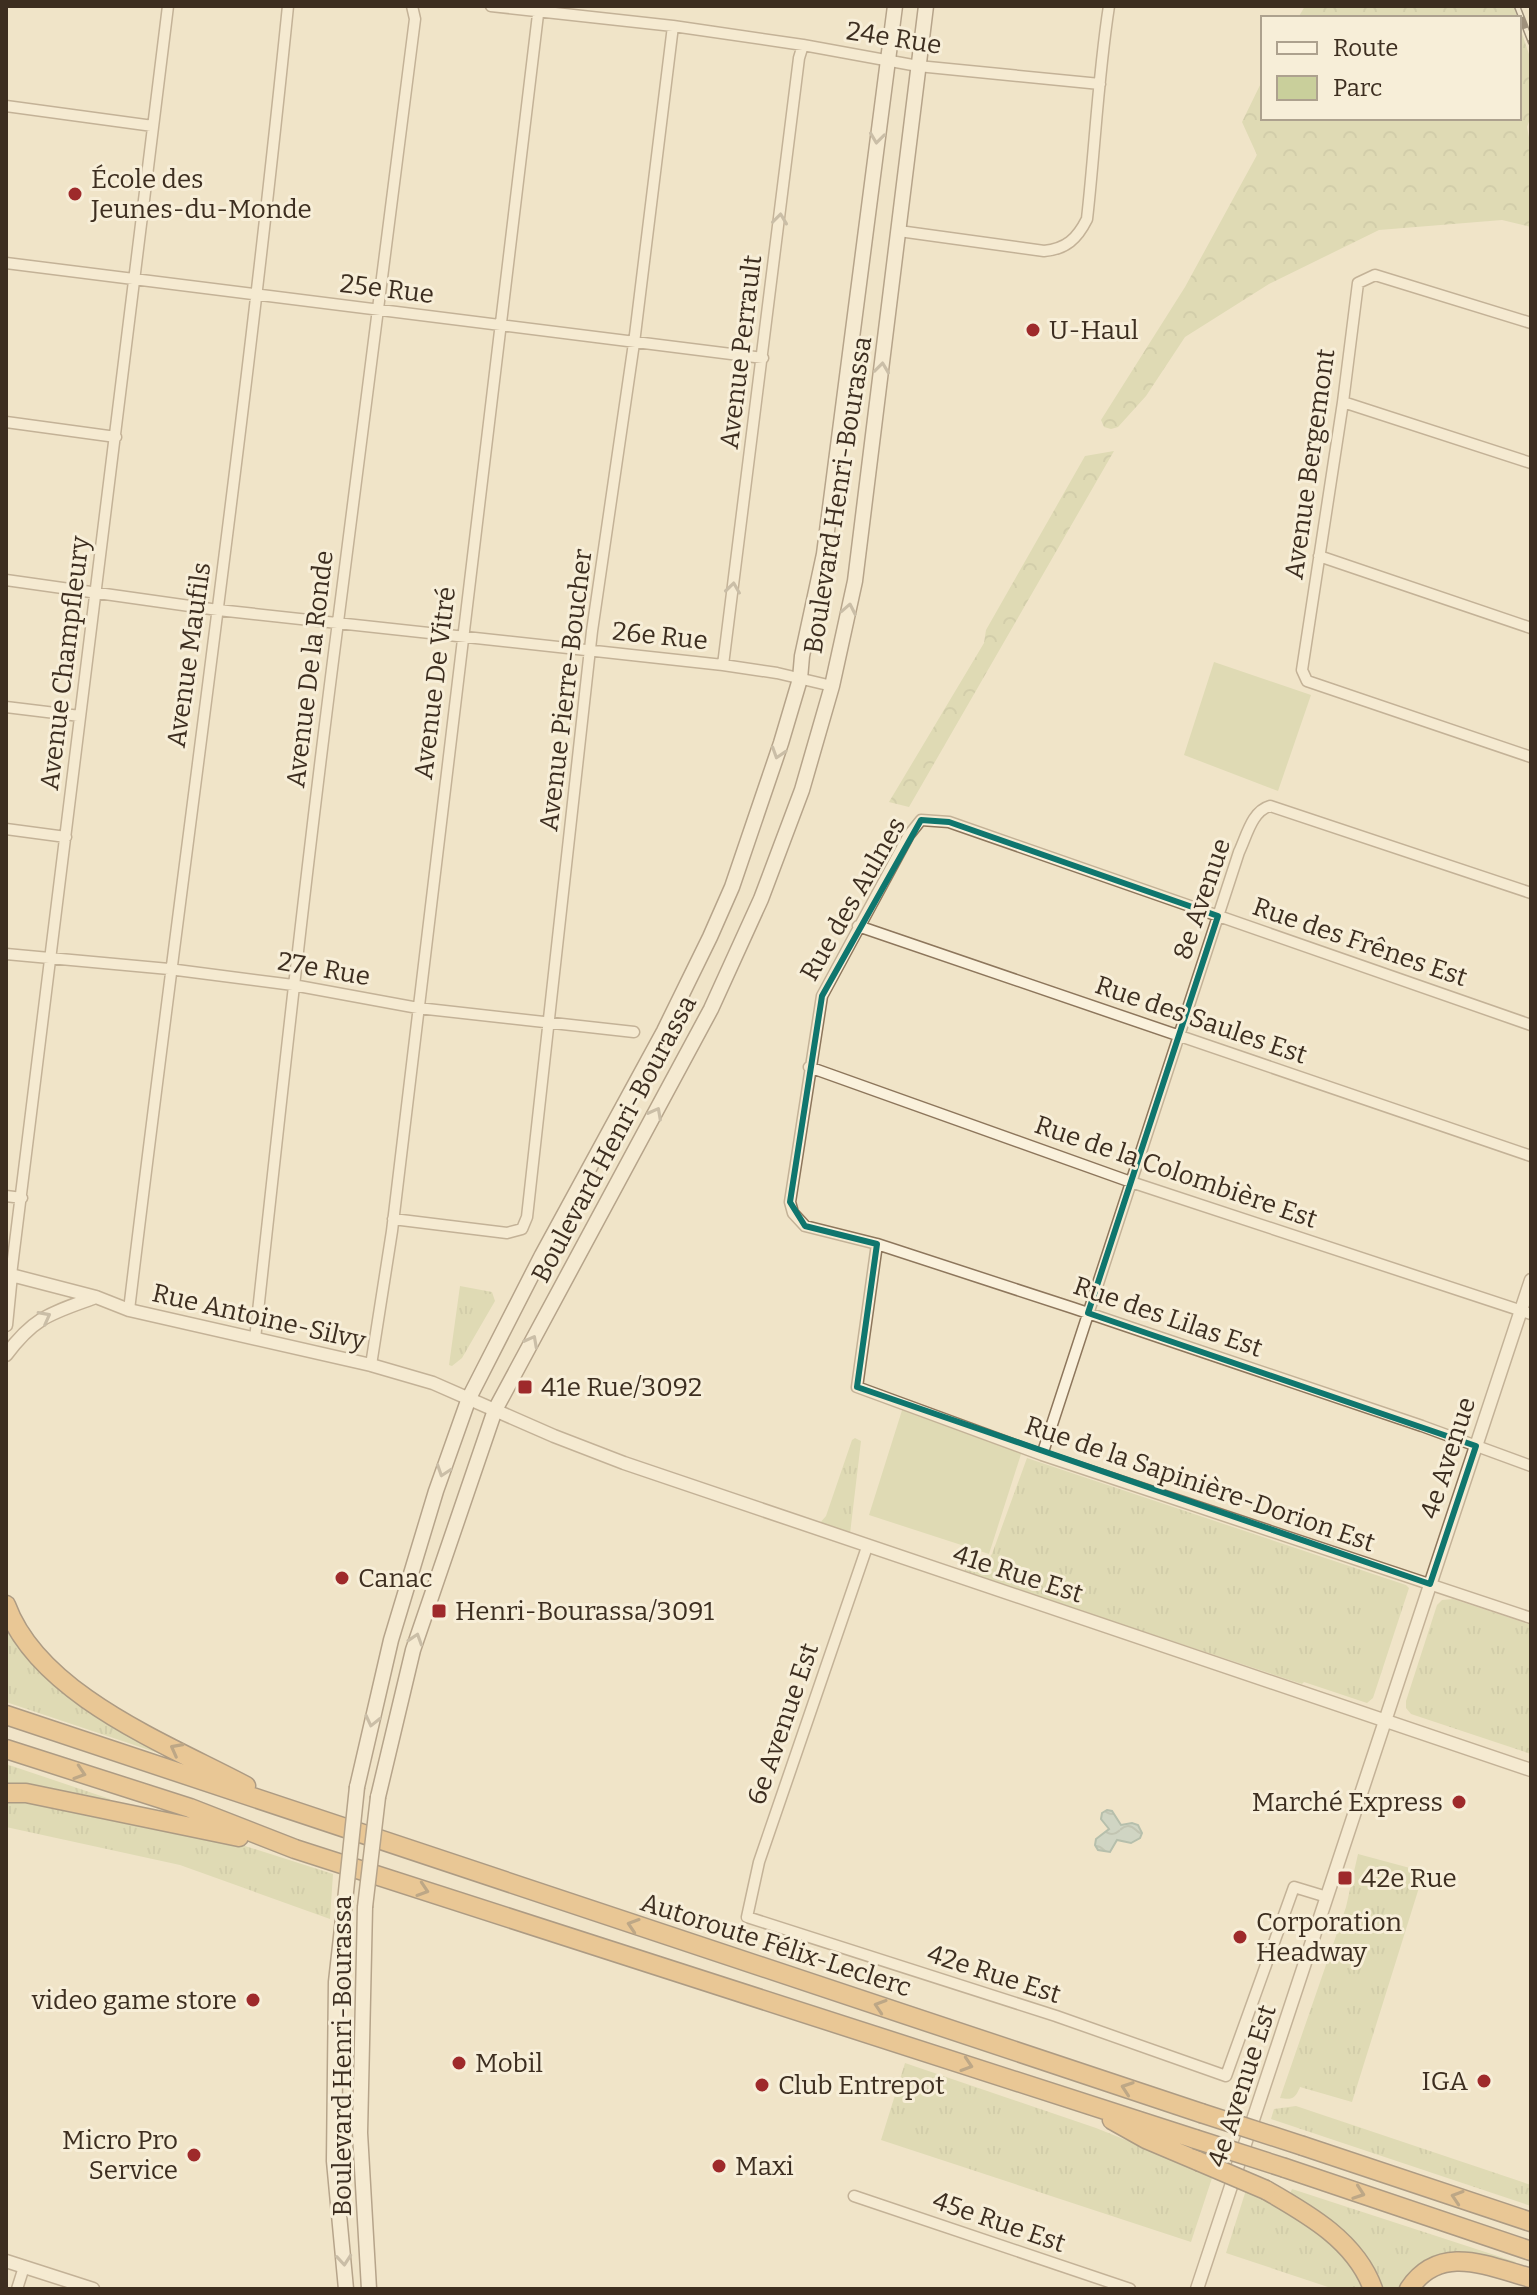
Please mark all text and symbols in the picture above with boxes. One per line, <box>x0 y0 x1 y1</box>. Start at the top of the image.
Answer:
street label: 24e Rue <box>844 15 944 61</box>
legend <box>1261 16 1521 120</box>
text: Route <box>1333 34 1398 62</box>
text: Parc <box>1333 74 1382 102</box>
one-way arrow <box>869 131 886 145</box>
place label: École des Jeunes-du-Monde <box>90 164 312 225</box>
marker: École des Jeunes-du-Monde <box>66 185 84 203</box>
one-way arrow <box>772 212 789 225</box>
street label: Avenue Perrault <box>714 253 768 451</box>
street label: 25e Rue <box>338 268 436 310</box>
place label: U-Haul <box>1049 315 1138 346</box>
marker: U-Haul <box>1024 321 1042 339</box>
street label: Boulevard Henri-Bourassa <box>798 334 878 656</box>
street label: Avenue Bergemont <box>1278 346 1342 581</box>
one-way arrow <box>874 361 891 374</box>
street label: Avenue Champfleury <box>34 534 96 792</box>
street label: Avenue Pierre-Boucher <box>533 547 599 833</box>
street label: Avenue De la Ronde <box>280 549 340 789</box>
street label: Avenue Maufils <box>161 560 217 750</box>
one-way arrow <box>724 581 741 595</box>
street label: Avenue De Vitré <box>408 585 462 781</box>
one-way arrow <box>840 603 857 617</box>
street label: 26e Rue <box>611 616 709 656</box>
one-way arrow <box>771 746 787 760</box>
street label: Rue des Aulnes <box>794 812 912 986</box>
street label: 8e Avenue <box>1167 834 1237 964</box>
street label: Rue des Frênes Est <box>1249 891 1472 993</box>
street label: 27e Rue <box>275 946 373 992</box>
street label: Rue des Saules Est <box>1091 969 1311 1071</box>
street label: Boulevard Henri-Bourassa <box>525 990 703 1288</box>
one-way arrow <box>646 1107 662 1121</box>
street label: Rue de la Colombière Est <box>1031 1109 1322 1235</box>
street label: Rue des Lilas Est <box>1069 1270 1267 1364</box>
street label: Rue Antoine-Silvy <box>149 1277 369 1357</box>
one-way arrow <box>36 1312 51 1327</box>
one-way arrow <box>522 1335 538 1350</box>
place label: 41e Rue/3092 <box>541 1372 702 1403</box>
marker: 41e Rue/3092 <box>516 1378 534 1396</box>
street label: 4e Avenue <box>1414 1393 1482 1523</box>
street label: Rue de la Sapinière-Dorion Est <box>1021 1409 1380 1559</box>
one-way arrow <box>436 1463 452 1477</box>
street label: 41e Rue Est <box>949 1538 1087 1610</box>
place label: Canac <box>358 1563 432 1594</box>
marker: Canac <box>333 1569 351 1587</box>
place label: Henri-Bourassa/3091 <box>455 1596 715 1627</box>
marker: Henri-Bourassa/3091 <box>430 1602 448 1620</box>
one-way arrow <box>407 1633 423 1647</box>
street label: 6e Avenue Est <box>741 1639 825 1809</box>
one-way arrow <box>364 1714 381 1727</box>
one-way arrow <box>170 1743 185 1758</box>
one-way arrow <box>73 1764 87 1780</box>
place label: Marché Express <box>1252 1787 1443 1818</box>
marker: Marché Express <box>1450 1793 1468 1811</box>
place label: 42e Rue <box>1361 1863 1457 1894</box>
marker: 42e Rue <box>1336 1869 1354 1887</box>
one-way arrow <box>415 1881 429 1897</box>
street label: Autoroute Félix-Leclerc <box>637 1887 915 2003</box>
street label: Boulevard Henri-Bourassa <box>327 1896 358 2216</box>
place label: Corporation Headway <box>1256 1907 1403 1968</box>
one-way arrow <box>627 1918 640 1934</box>
marker: Corporation Headway <box>1231 1928 1249 1946</box>
street label: 42e Rue Est <box>923 1938 1065 2010</box>
place label: video game store <box>31 1985 237 2016</box>
marker: video game store <box>244 1991 262 2009</box>
one-way arrow <box>874 1999 887 2015</box>
street label: 4e Avenue Est <box>1201 2000 1283 2171</box>
place label: Mobil <box>475 2048 543 2079</box>
marker: Mobil <box>450 2054 468 2072</box>
one-way arrow <box>959 2056 973 2072</box>
place label: IGA <box>1421 2066 1469 2097</box>
place label: Club Entrepot <box>778 2070 945 2101</box>
marker: IGA <box>1475 2072 1493 2090</box>
marker: Club Entrepot <box>753 2076 771 2094</box>
one-way arrow <box>1120 2082 1134 2098</box>
place label: Micro Pro Service <box>62 2125 178 2186</box>
marker: Micro Pro Service <box>185 2146 203 2164</box>
place label: Maxi <box>735 2151 794 2182</box>
marker: Maxi <box>710 2157 728 2175</box>
one-way arrow <box>1351 2184 1365 2200</box>
street label: 45e Rue Est <box>929 2185 1070 2259</box>
one-way arrow <box>1451 2191 1465 2207</box>
one-way arrow <box>335 2254 352 2267</box>

